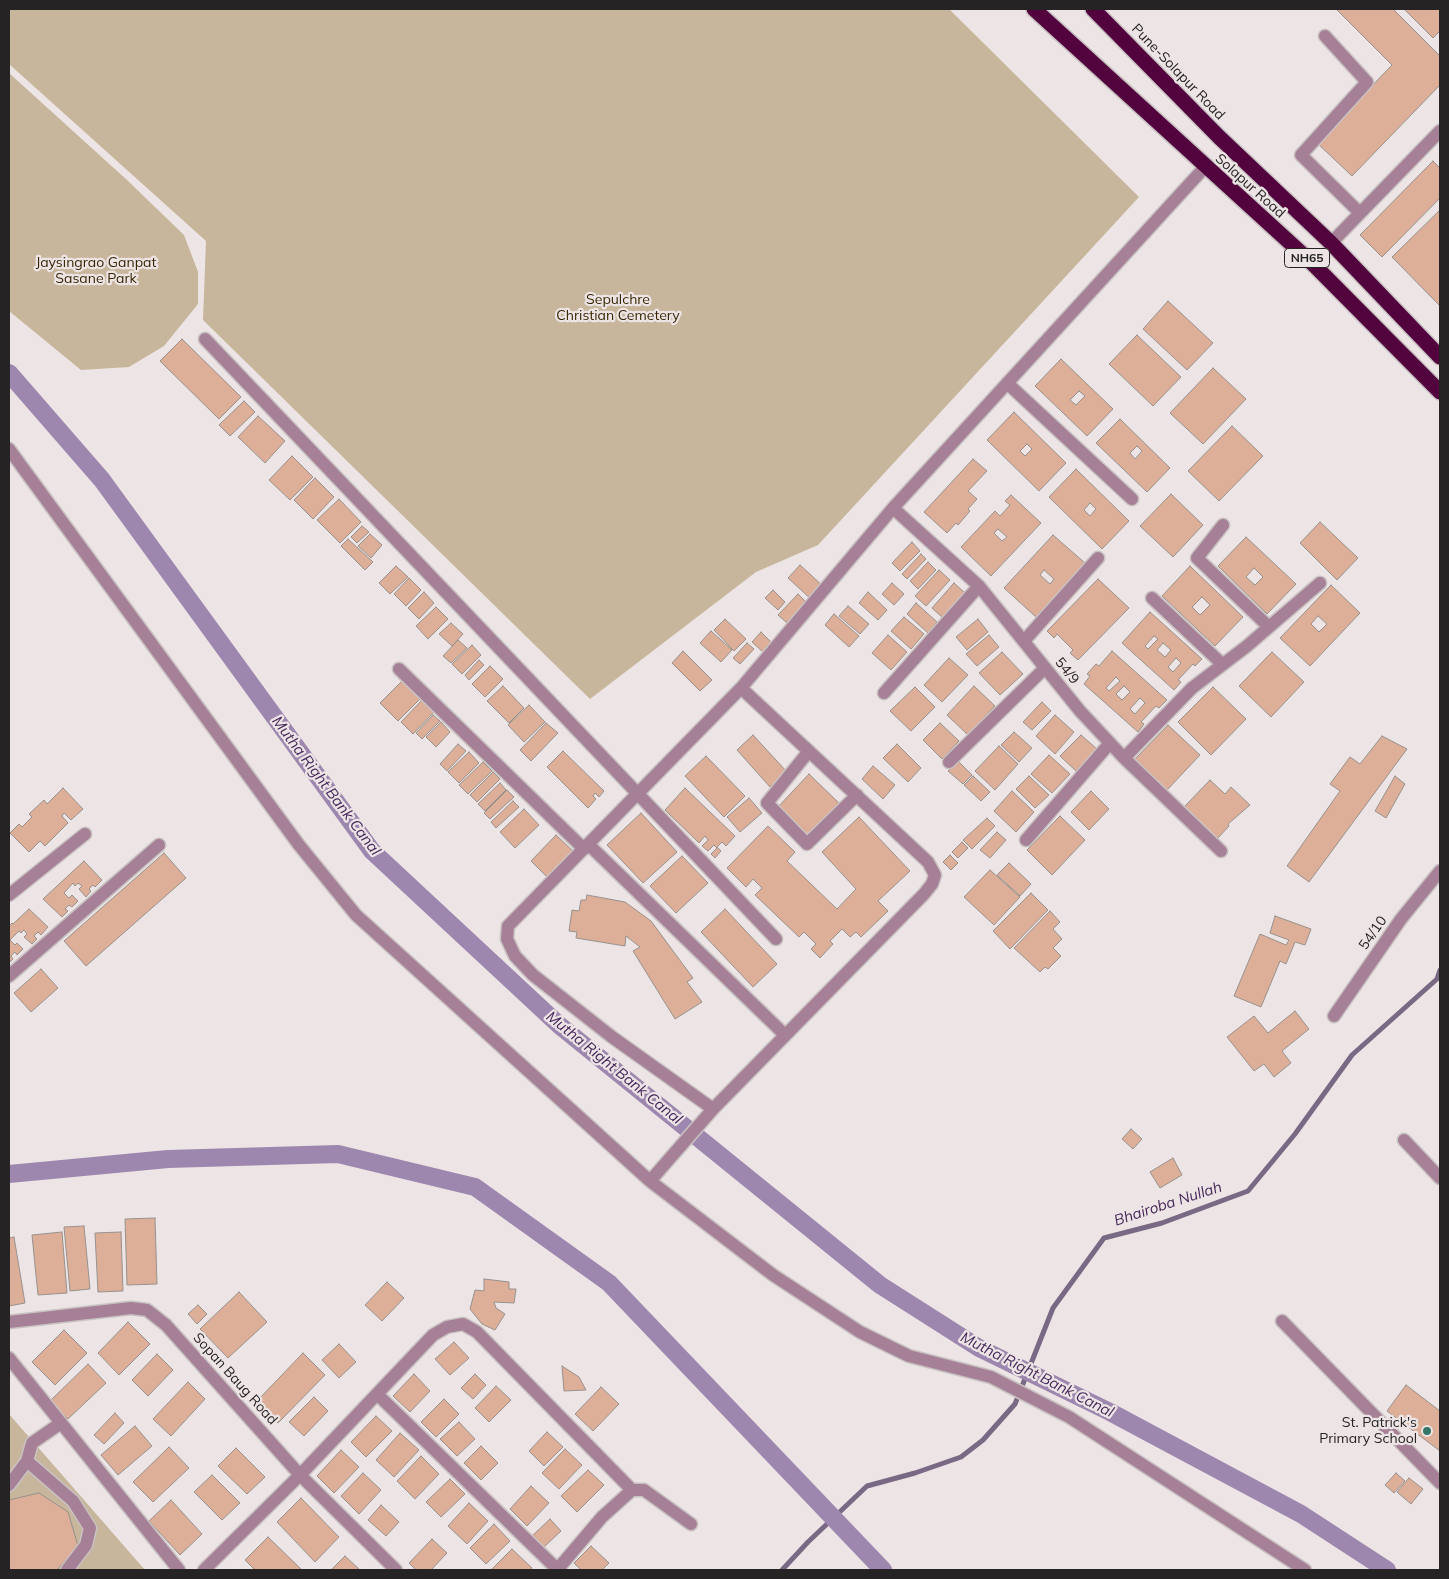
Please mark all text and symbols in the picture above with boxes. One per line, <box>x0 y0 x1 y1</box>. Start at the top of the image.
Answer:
street label: Pune-Solapur Road <box>1128 21 1228 123</box>
street label: Solapur Road <box>1212 150 1288 222</box>
road number: NH65 <box>1284 248 1330 268</box>
park label: Jaysingrao Ganpat Sasane Park <box>36 255 156 288</box>
park label: Sepulchre Christian Cemetery <box>556 292 680 324</box>
street label: 54/9 <box>1051 654 1083 688</box>
water label: Mutha Right Bank Canal <box>268 713 384 859</box>
street label: 54/10 <box>1355 913 1391 953</box>
water label: Mutha Right Bank Canal <box>542 1008 686 1128</box>
water label: Bhairoba Nullah <box>1112 1178 1224 1230</box>
water label: Mutha Right Bank Canal <box>957 1329 1117 1421</box>
street label: Sopan Baug Road <box>189 1330 281 1428</box>
place label: St. Patrick's Primary School <box>1319 1415 1417 1448</box>
marker: St. Patrick's Primary School <box>1421 1425 1433 1437</box>

